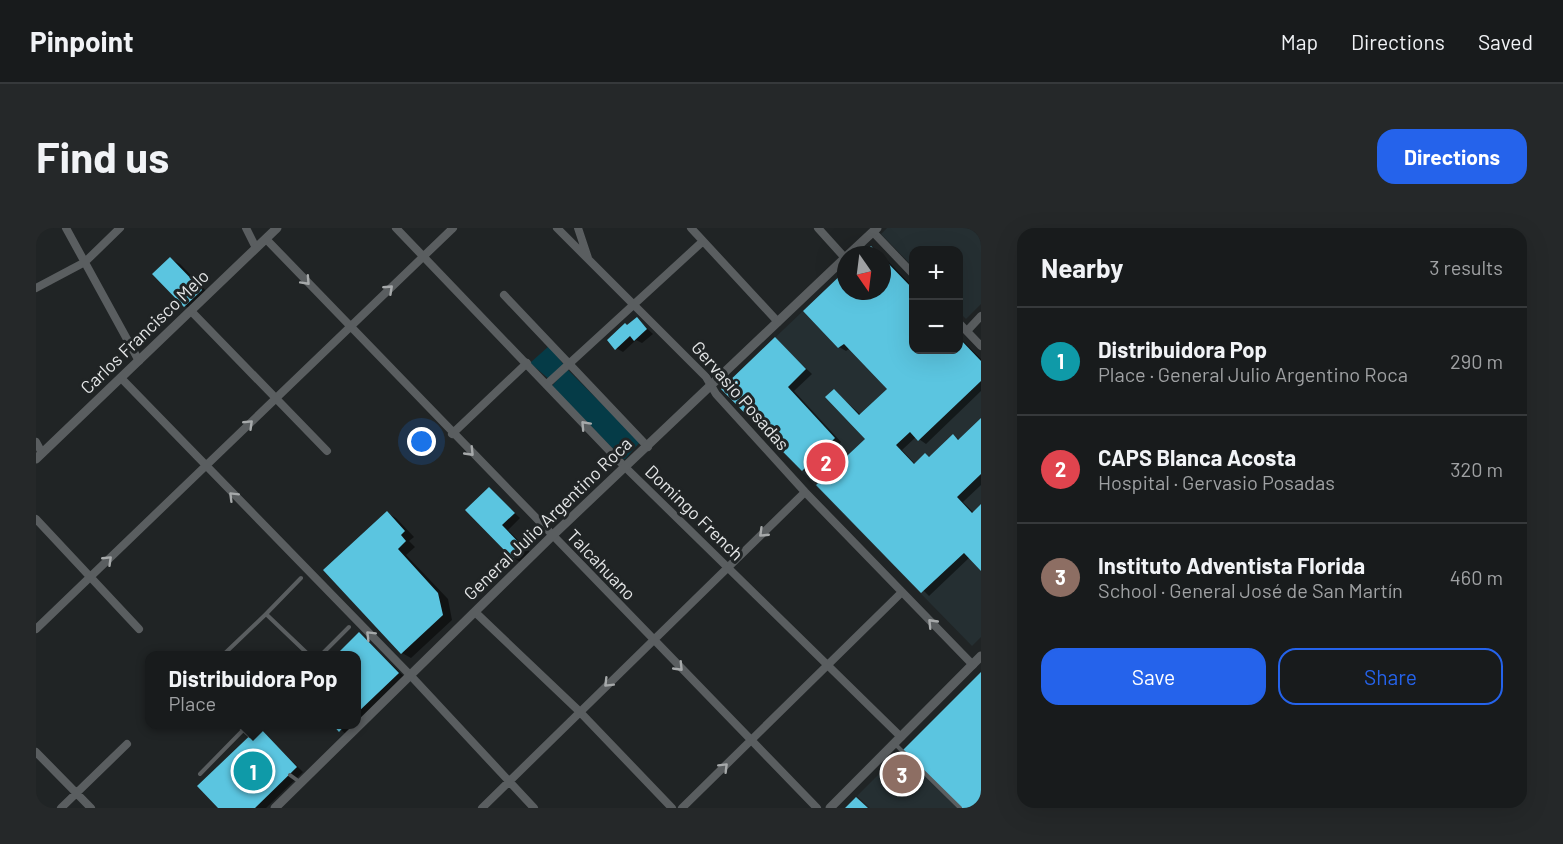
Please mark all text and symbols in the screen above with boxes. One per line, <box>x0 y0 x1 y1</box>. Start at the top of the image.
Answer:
text: Pinpoint <box>30 24 134 58</box>
text: Map <box>1281 29 1318 54</box>
text: Directions <box>1351 29 1445 54</box>
text: Saved <box>1478 29 1533 54</box>
button: Directions <box>1377 129 1527 184</box>
text: Find us <box>36 131 169 181</box>
north arrow <box>837 246 891 300</box>
map controls <box>909 246 963 354</box>
button: + <box>909 246 963 300</box>
text: Nearby <box>1041 252 1123 283</box>
text: 3 results <box>1429 255 1503 279</box>
street label: Carlos Francisco Melo <box>76 264 213 398</box>
one-way arrow <box>298 274 309 285</box>
one-way arrow <box>383 285 393 296</box>
button: − <box>909 300 963 354</box>
street label: Gervasio Posadas <box>687 336 794 454</box>
text: Distribuidora Pop <box>1098 336 1267 362</box>
text: 1 <box>1057 349 1064 373</box>
text: 290 m <box>1450 349 1503 373</box>
text: Place · General Julio Argentino Roca <box>1098 362 1408 386</box>
one-way arrow <box>241 421 252 432</box>
one-way arrow <box>581 421 592 431</box>
your location <box>407 427 436 456</box>
street label: General Julio Argentino Roca <box>459 432 636 604</box>
pin: 2 <box>806 440 846 484</box>
text: CAPS Blanca Acosta <box>1098 444 1296 470</box>
one-way arrow <box>463 446 474 456</box>
text: 2 <box>1055 457 1066 481</box>
text: 320 m <box>1450 457 1503 481</box>
street label: Domingo French <box>641 460 748 565</box>
text: Hospital · Gervasio Posadas <box>1098 470 1335 494</box>
one-way arrow <box>230 492 241 503</box>
street label: Talcahuano <box>563 524 641 604</box>
one-way arrow <box>759 526 770 537</box>
text: Instituto Adventista Florida <box>1098 552 1365 578</box>
one-way arrow <box>101 556 112 567</box>
text: 3 <box>1055 565 1066 589</box>
text: 460 m <box>1450 565 1503 589</box>
text: School · General José de San Martín <box>1098 578 1403 602</box>
one-way arrow <box>928 619 939 630</box>
one-way arrow <box>367 631 378 642</box>
button: Save <box>1041 648 1266 705</box>
button: Share <box>1278 648 1503 705</box>
popup <box>145 651 361 729</box>
one-way arrow <box>672 659 683 670</box>
text: Distribuidora Pop <box>169 665 337 691</box>
one-way arrow <box>604 676 615 687</box>
text: Place <box>169 691 216 715</box>
pin: 1 <box>234 748 272 794</box>
pin: 3 <box>882 752 922 796</box>
one-way arrow <box>717 763 727 774</box>

